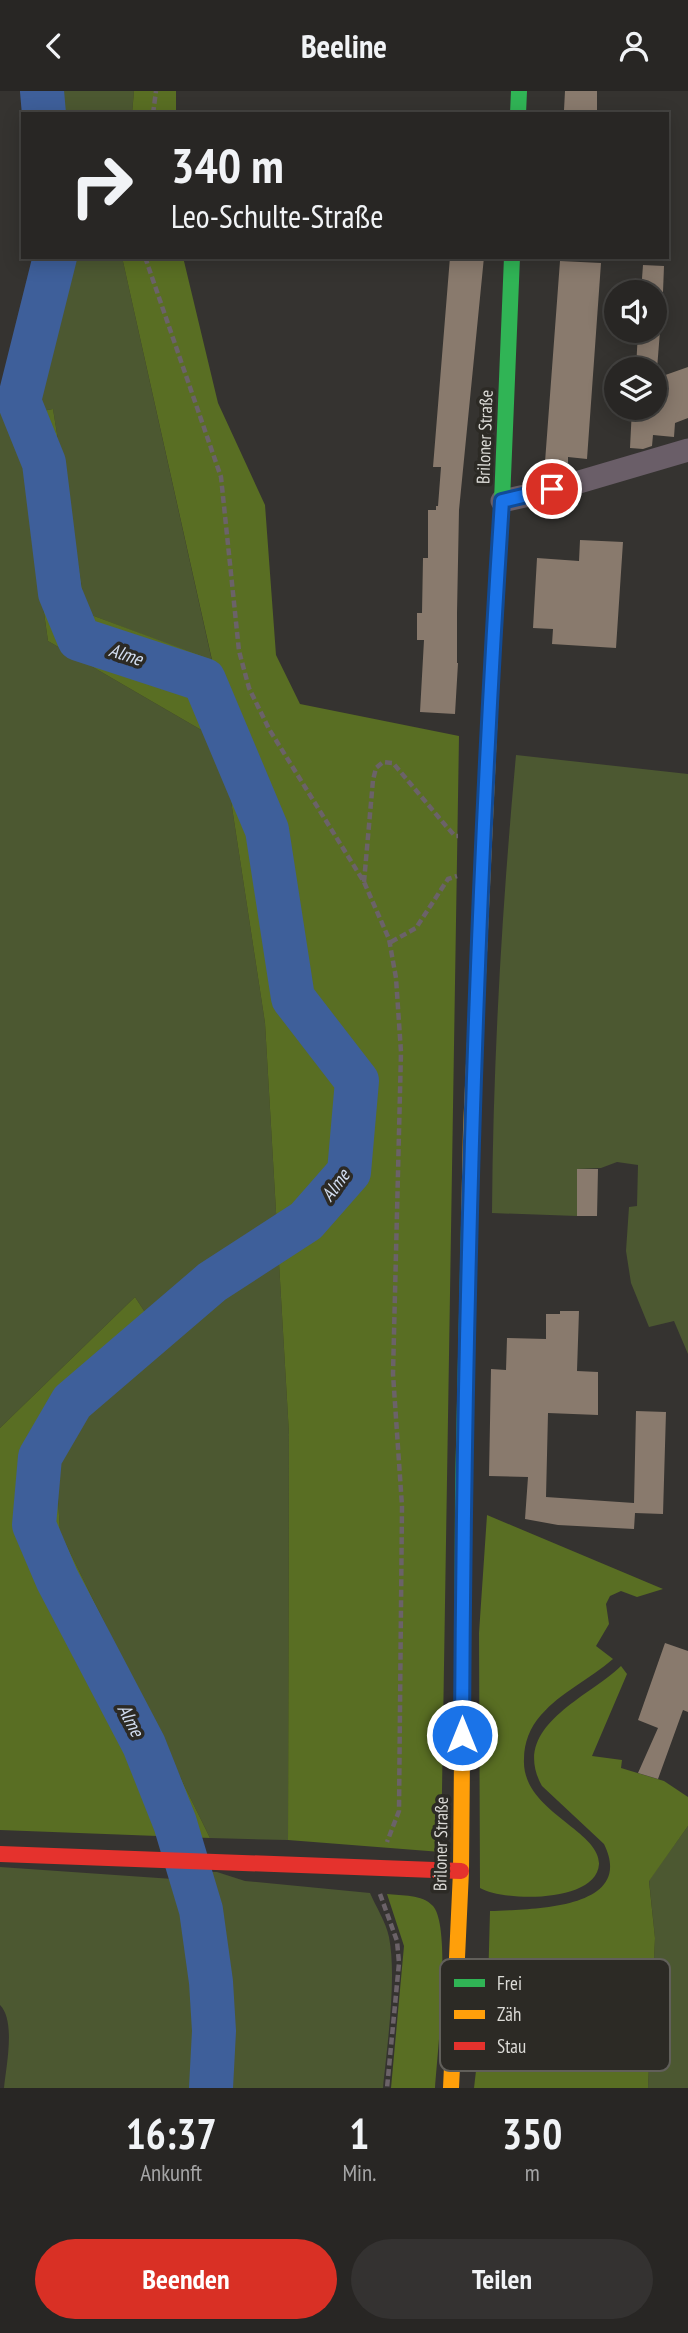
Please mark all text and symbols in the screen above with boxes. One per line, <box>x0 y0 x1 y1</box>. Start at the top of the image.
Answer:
text: Beeline <box>301 25 387 67</box>
icon: back <box>35 27 73 65</box>
icon: person <box>615 27 653 65</box>
text: 340 m <box>171 133 284 197</box>
icon: right <box>56 140 147 231</box>
text: Leo-Schulte-Straße <box>171 195 383 237</box>
map controls <box>604 280 667 420</box>
button: sound <box>604 280 667 343</box>
button: layers <box>604 357 667 420</box>
street label: Briloner Straße <box>471 389 498 485</box>
pin <box>522 459 582 519</box>
icon: arrive <box>533 470 571 508</box>
water label: Alme <box>106 637 147 671</box>
water label: Alme <box>315 1163 355 1206</box>
position arrow <box>425 1698 499 1772</box>
water label: Alme <box>113 1700 150 1741</box>
street label: Briloner Straße <box>428 1797 453 1891</box>
legend <box>440 1959 670 2071</box>
text: Frei <box>497 1971 522 1995</box>
text: Zäh <box>497 2002 521 2026</box>
text: Stau <box>497 2034 526 2058</box>
text: 16:37 <box>126 2106 217 2161</box>
text: 1 <box>349 2106 369 2161</box>
text: 350 <box>502 2106 562 2161</box>
text: Ankunft <box>140 2158 202 2187</box>
text: Min. <box>342 2158 376 2187</box>
text: m <box>525 2158 540 2187</box>
button: Beenden <box>35 2239 337 2319</box>
button: Teilen <box>351 2239 653 2319</box>

